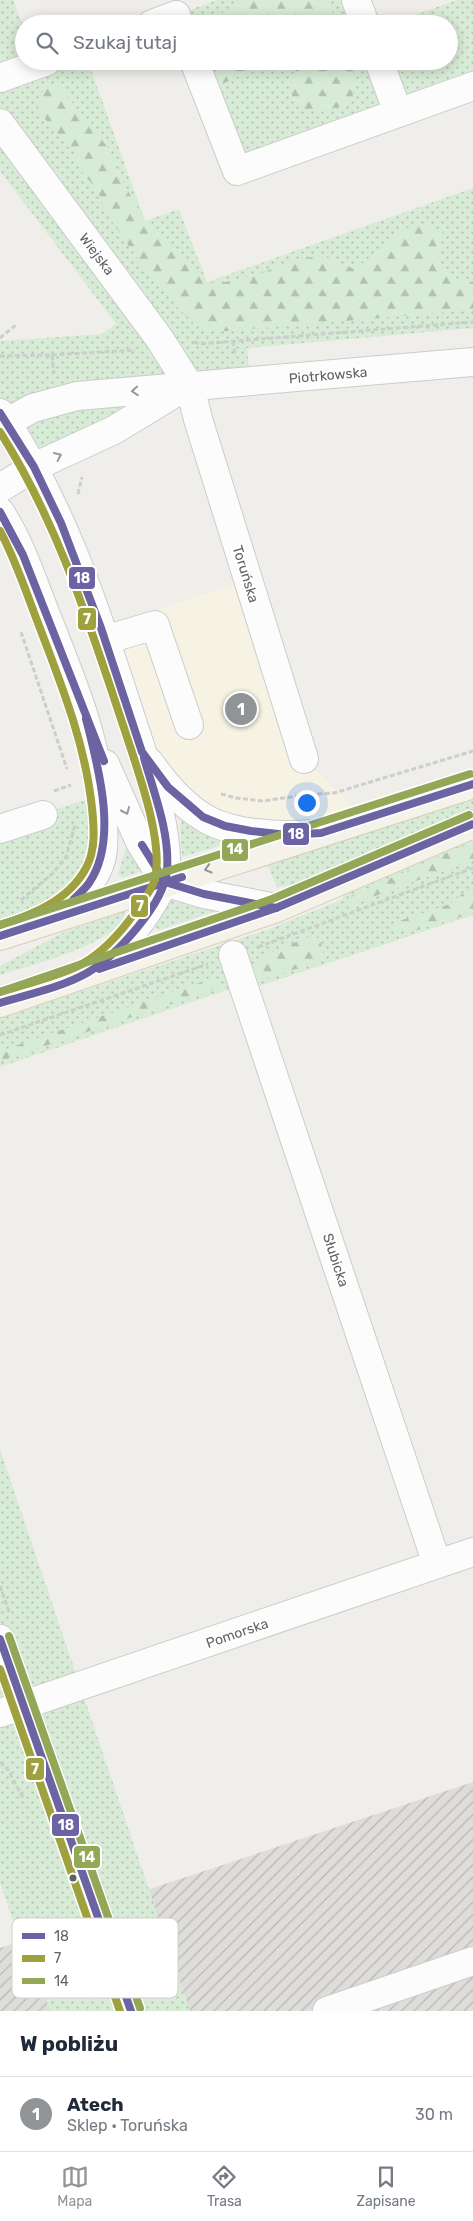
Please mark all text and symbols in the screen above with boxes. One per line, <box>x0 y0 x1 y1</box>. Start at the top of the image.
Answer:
search box <box>15 15 458 70</box>
icon: search <box>33 29 61 57</box>
text: Szukaj tutaj <box>73 31 177 54</box>
street label: Wiejska <box>75 230 118 279</box>
street label: Piotrkowska <box>288 364 368 387</box>
one-way arrow <box>131 386 139 397</box>
one-way arrow <box>53 451 62 462</box>
street label: Toruńska <box>229 543 262 605</box>
line badge: 18 <box>68 566 96 590</box>
text: 18 <box>74 570 90 587</box>
line badge: 7 <box>77 607 97 631</box>
text: 7 <box>83 611 91 628</box>
pin: 1 <box>225 690 257 728</box>
your location <box>294 790 320 816</box>
one-way arrow <box>120 806 131 815</box>
line badge: 18 <box>282 822 310 846</box>
text: 18 <box>288 826 304 843</box>
line badge: 14 <box>221 838 249 862</box>
text: 14 <box>227 841 244 858</box>
one-way arrow <box>204 863 213 873</box>
line badge: 7 <box>130 894 149 918</box>
text: 7 <box>136 898 144 915</box>
street label: Słubicka <box>319 1231 352 1289</box>
street label: Pomorska <box>204 1615 271 1652</box>
line badge: 7 <box>25 1757 45 1781</box>
text: 7 <box>31 1761 39 1778</box>
line badge: 18 <box>51 1813 80 1837</box>
text: 18 <box>58 1817 74 1834</box>
line badge: 14 <box>73 1845 101 1869</box>
text: 14 <box>79 1849 96 1866</box>
unlabelled marker <box>68 1873 78 1883</box>
legend <box>12 1918 178 1998</box>
text: 18 <box>54 1928 69 1945</box>
text: 7 <box>54 1950 61 1967</box>
text: 14 <box>54 1973 69 1990</box>
text: W pobliżu <box>20 2031 118 2056</box>
text: Atech <box>67 2093 124 2116</box>
text: 1 <box>32 2105 40 2124</box>
text: 30 m <box>415 2105 453 2124</box>
text: Sklep · Toruńska <box>67 2116 188 2135</box>
tab: Mapa <box>57 2163 92 2210</box>
tab: Trasa <box>207 2163 242 2210</box>
tab: Zapisane <box>357 2163 416 2210</box>

